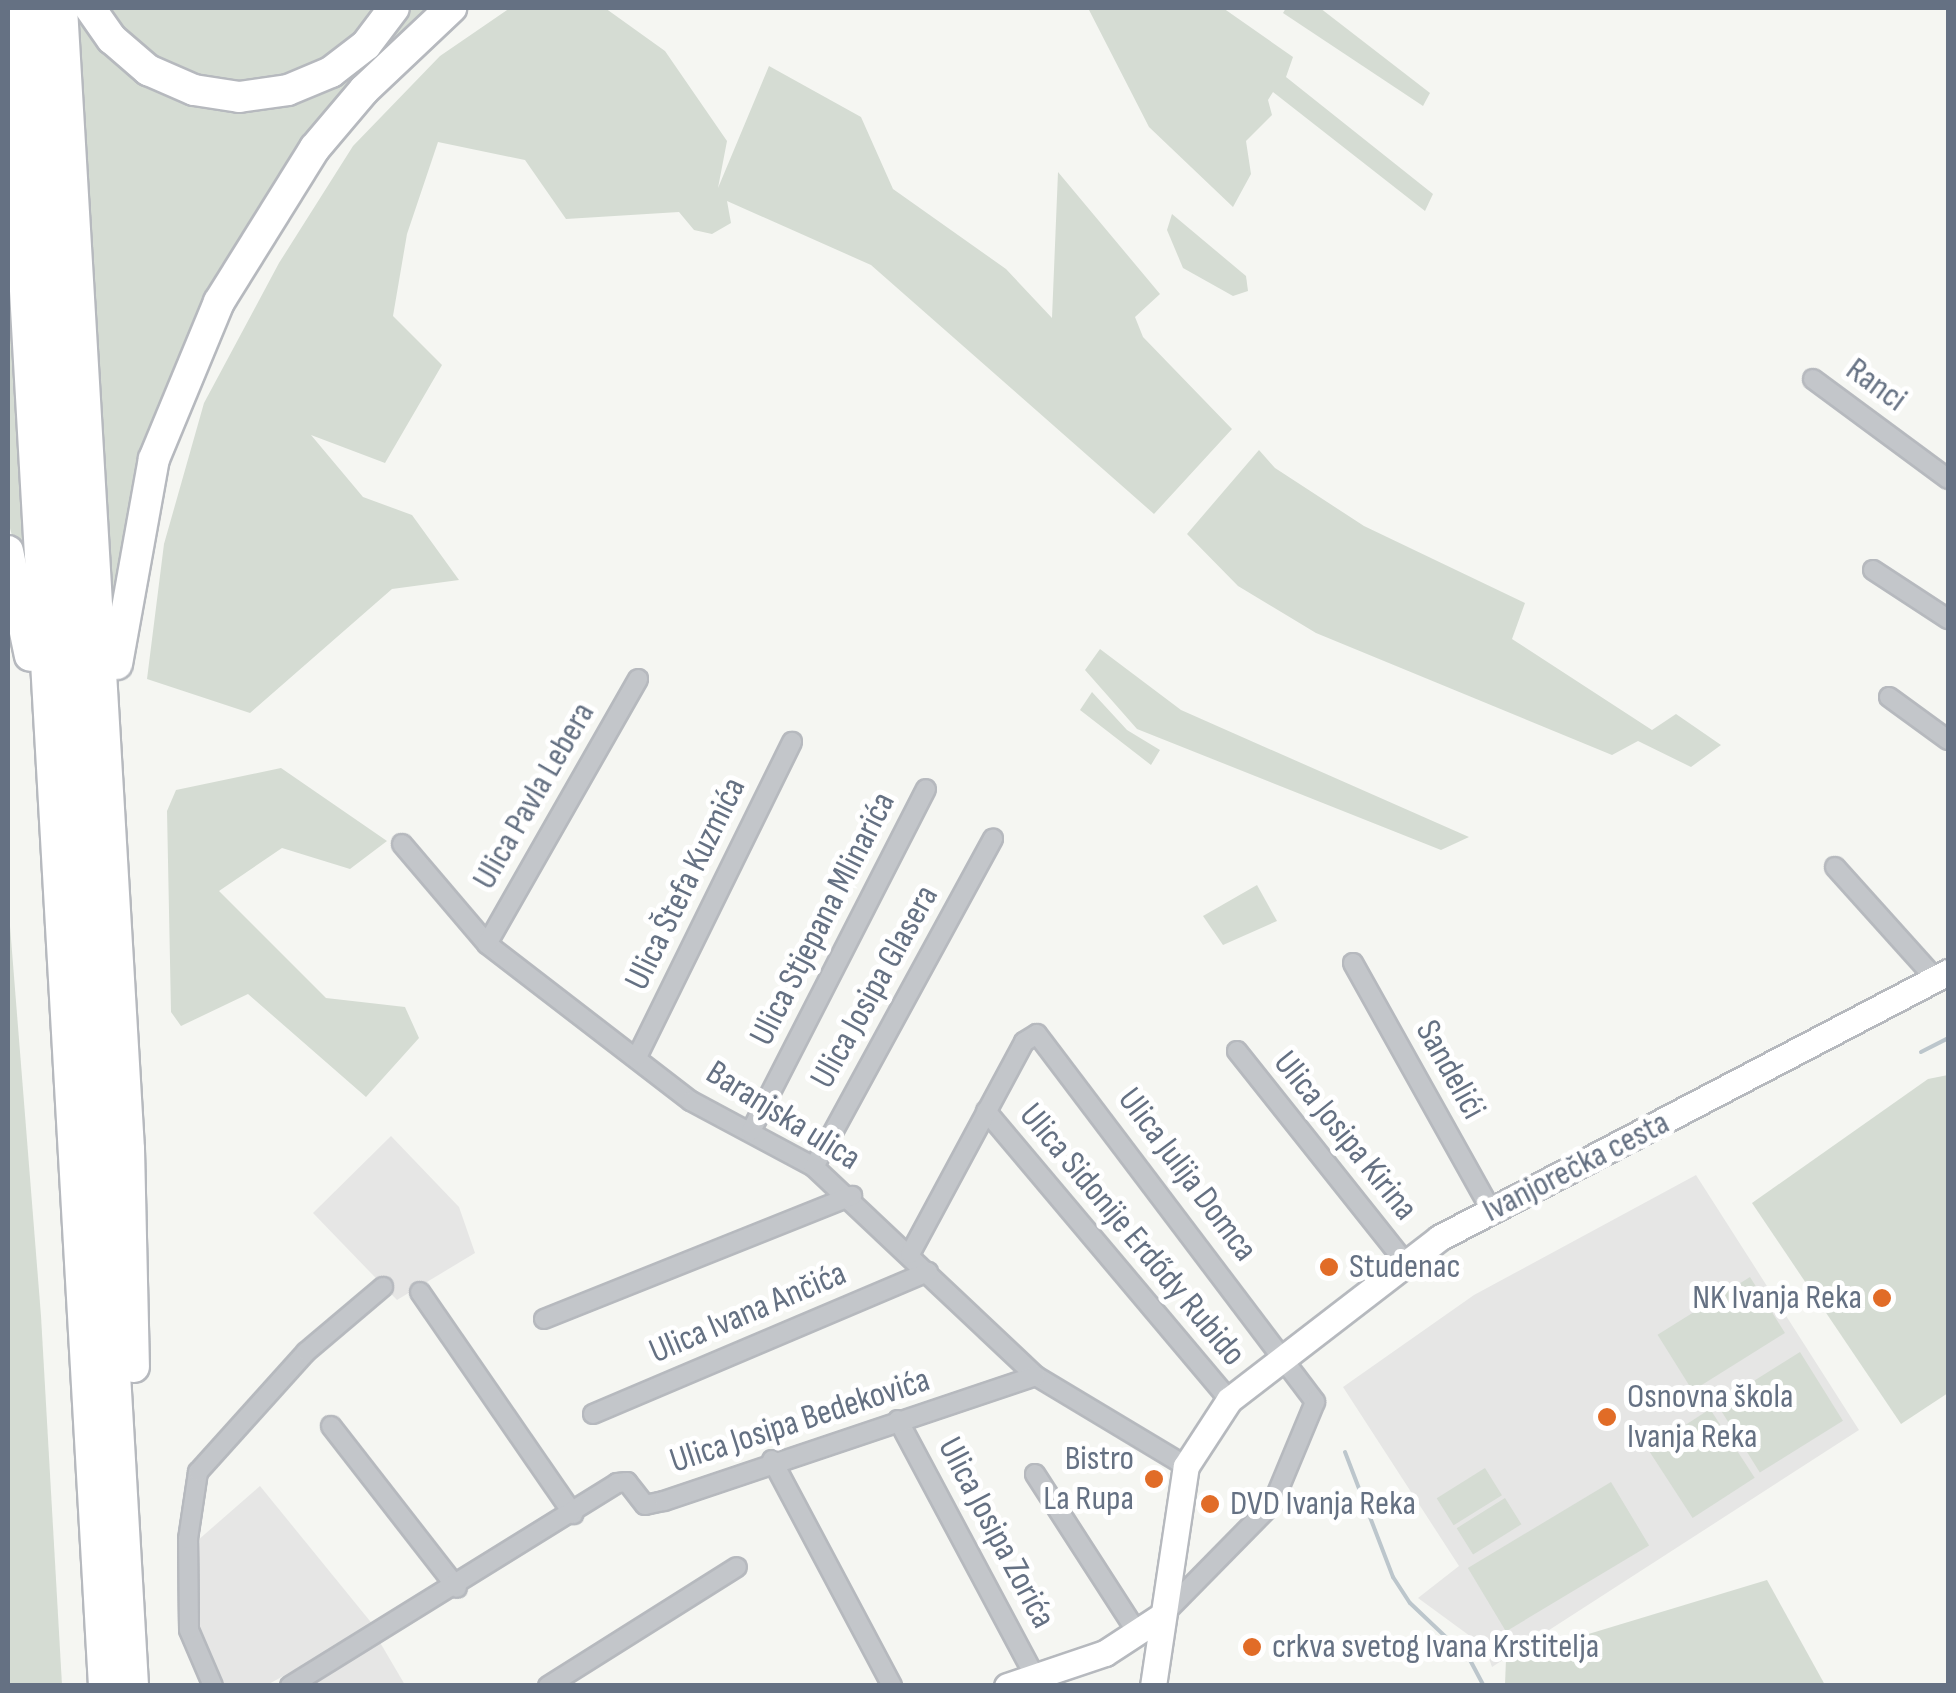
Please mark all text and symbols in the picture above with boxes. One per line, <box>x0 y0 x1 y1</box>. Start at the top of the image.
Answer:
street label: Ranci <box>1837 349 1915 421</box>
street label: Ulica Pavla Lebera <box>464 695 604 897</box>
street label: Ulica Štefa Kuzmića <box>617 771 755 997</box>
street label: Ulica Stjepana Mlinarića <box>741 786 905 1052</box>
street label: Ulica Josipa Glasera <box>802 878 948 1096</box>
street label: Sandelići <box>1406 1013 1494 1127</box>
street label: Ulica Josipa Kirina <box>1264 1043 1426 1229</box>
street label: Baranjska ulica <box>698 1052 868 1180</box>
street label: Ulica Julija Domca <box>1108 1080 1266 1270</box>
street label: Ulica Sidonije Erdődy Rubido <box>1010 1095 1254 1375</box>
street label: Ivanjorečka cesta <box>1476 1102 1676 1232</box>
place label: Studenac <box>1349 1246 1460 1288</box>
street label: Ulica Ivana Ančića <box>643 1253 853 1373</box>
marker: Studenac <box>1318 1256 1340 1278</box>
place label: NK Ivanja Reka <box>1692 1277 1862 1319</box>
marker: NK Ivanja Reka <box>1871 1287 1893 1309</box>
street label: Ulica Josipa Bedekovića <box>665 1359 935 1483</box>
place label: Osnovna škola Ivanja Reka <box>1627 1376 1793 1458</box>
marker: Osnovna škola Ivanja Reka <box>1596 1406 1618 1428</box>
street label: Ulica Josipa Zorića <box>928 1431 1064 1635</box>
place label: Bistro La Rupa <box>1043 1438 1134 1520</box>
marker: Bistro La Rupa <box>1143 1468 1165 1490</box>
place label: DVD Ivanja Reka <box>1230 1483 1416 1525</box>
marker: DVD Ivanja Reka <box>1199 1493 1221 1515</box>
place label: crkva svetog Ivana Krstitelja <box>1272 1626 1599 1668</box>
marker: crkva svetog Ivana Krstitelja <box>1241 1636 1263 1658</box>

